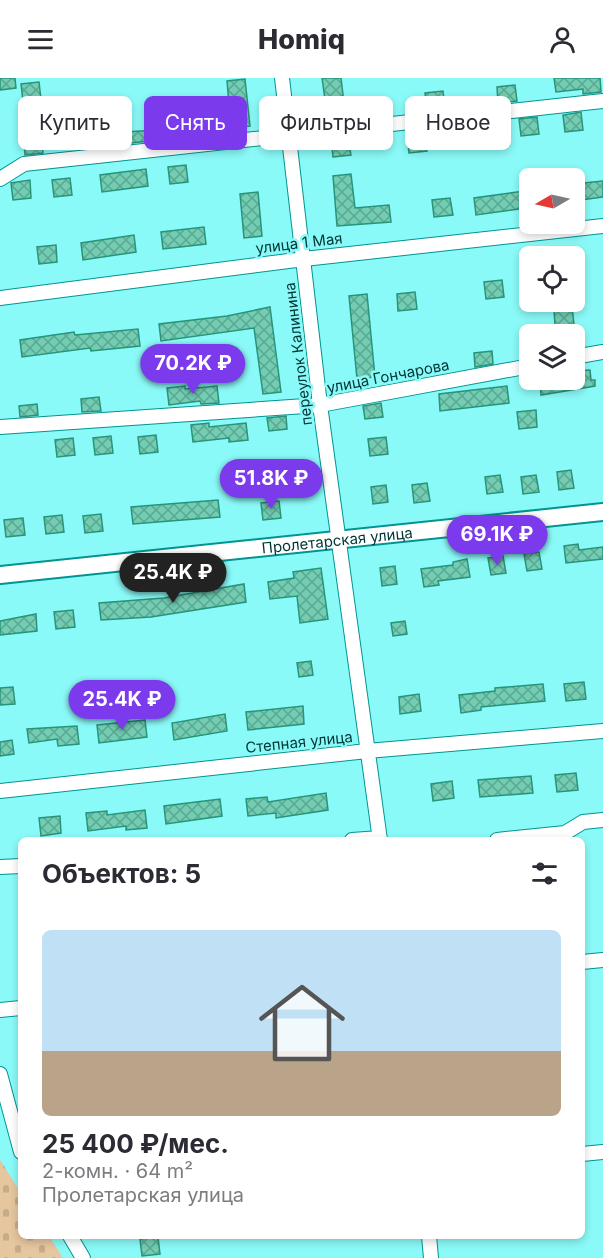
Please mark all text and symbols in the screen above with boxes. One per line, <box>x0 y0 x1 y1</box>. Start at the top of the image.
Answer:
icon: menu <box>24 23 57 56</box>
text: Homiq <box>258 23 345 56</box>
icon: person <box>546 23 579 56</box>
chip: Купить <box>18 96 132 150</box>
chip: Снять <box>144 96 247 150</box>
chip: Фильтры <box>259 96 393 150</box>
chip: Новое <box>405 96 511 150</box>
north arrow <box>519 168 585 234</box>
map controls <box>519 168 585 390</box>
street label: улица 1 Мая <box>254 228 344 258</box>
button: locate <box>519 246 585 312</box>
street label: переулок Калинина <box>280 281 316 427</box>
button: layers <box>519 324 585 390</box>
pin: 70.2K ₽ <box>138 344 248 395</box>
text: 70.2K ₽ <box>154 351 232 375</box>
street label: улица Гончарова <box>325 355 451 397</box>
pin: 51.8K ₽ <box>216 459 326 510</box>
text: 51.8K ₽ <box>234 466 308 490</box>
pin: 69.1K ₽ <box>442 515 552 566</box>
street label: Пролетарская улица <box>261 522 414 557</box>
text: 69.1K ₽ <box>461 522 533 546</box>
pin: 25.4K ₽ <box>118 553 228 604</box>
text: 25.4K ₽ <box>133 560 213 584</box>
pin: 25.4K ₽ <box>67 680 177 731</box>
text: 25.4K ₽ <box>82 687 162 711</box>
street label: Степная улица <box>244 727 354 757</box>
icon: filters <box>528 857 561 890</box>
text: Объектов: 5 <box>42 858 201 889</box>
icon: home <box>248 969 356 1077</box>
text: 25 400 ₽/мес. <box>42 1128 229 1159</box>
text: 2-комн. · 64 m² <box>42 1159 193 1183</box>
text: Пролетарская улица <box>42 1183 244 1207</box>

